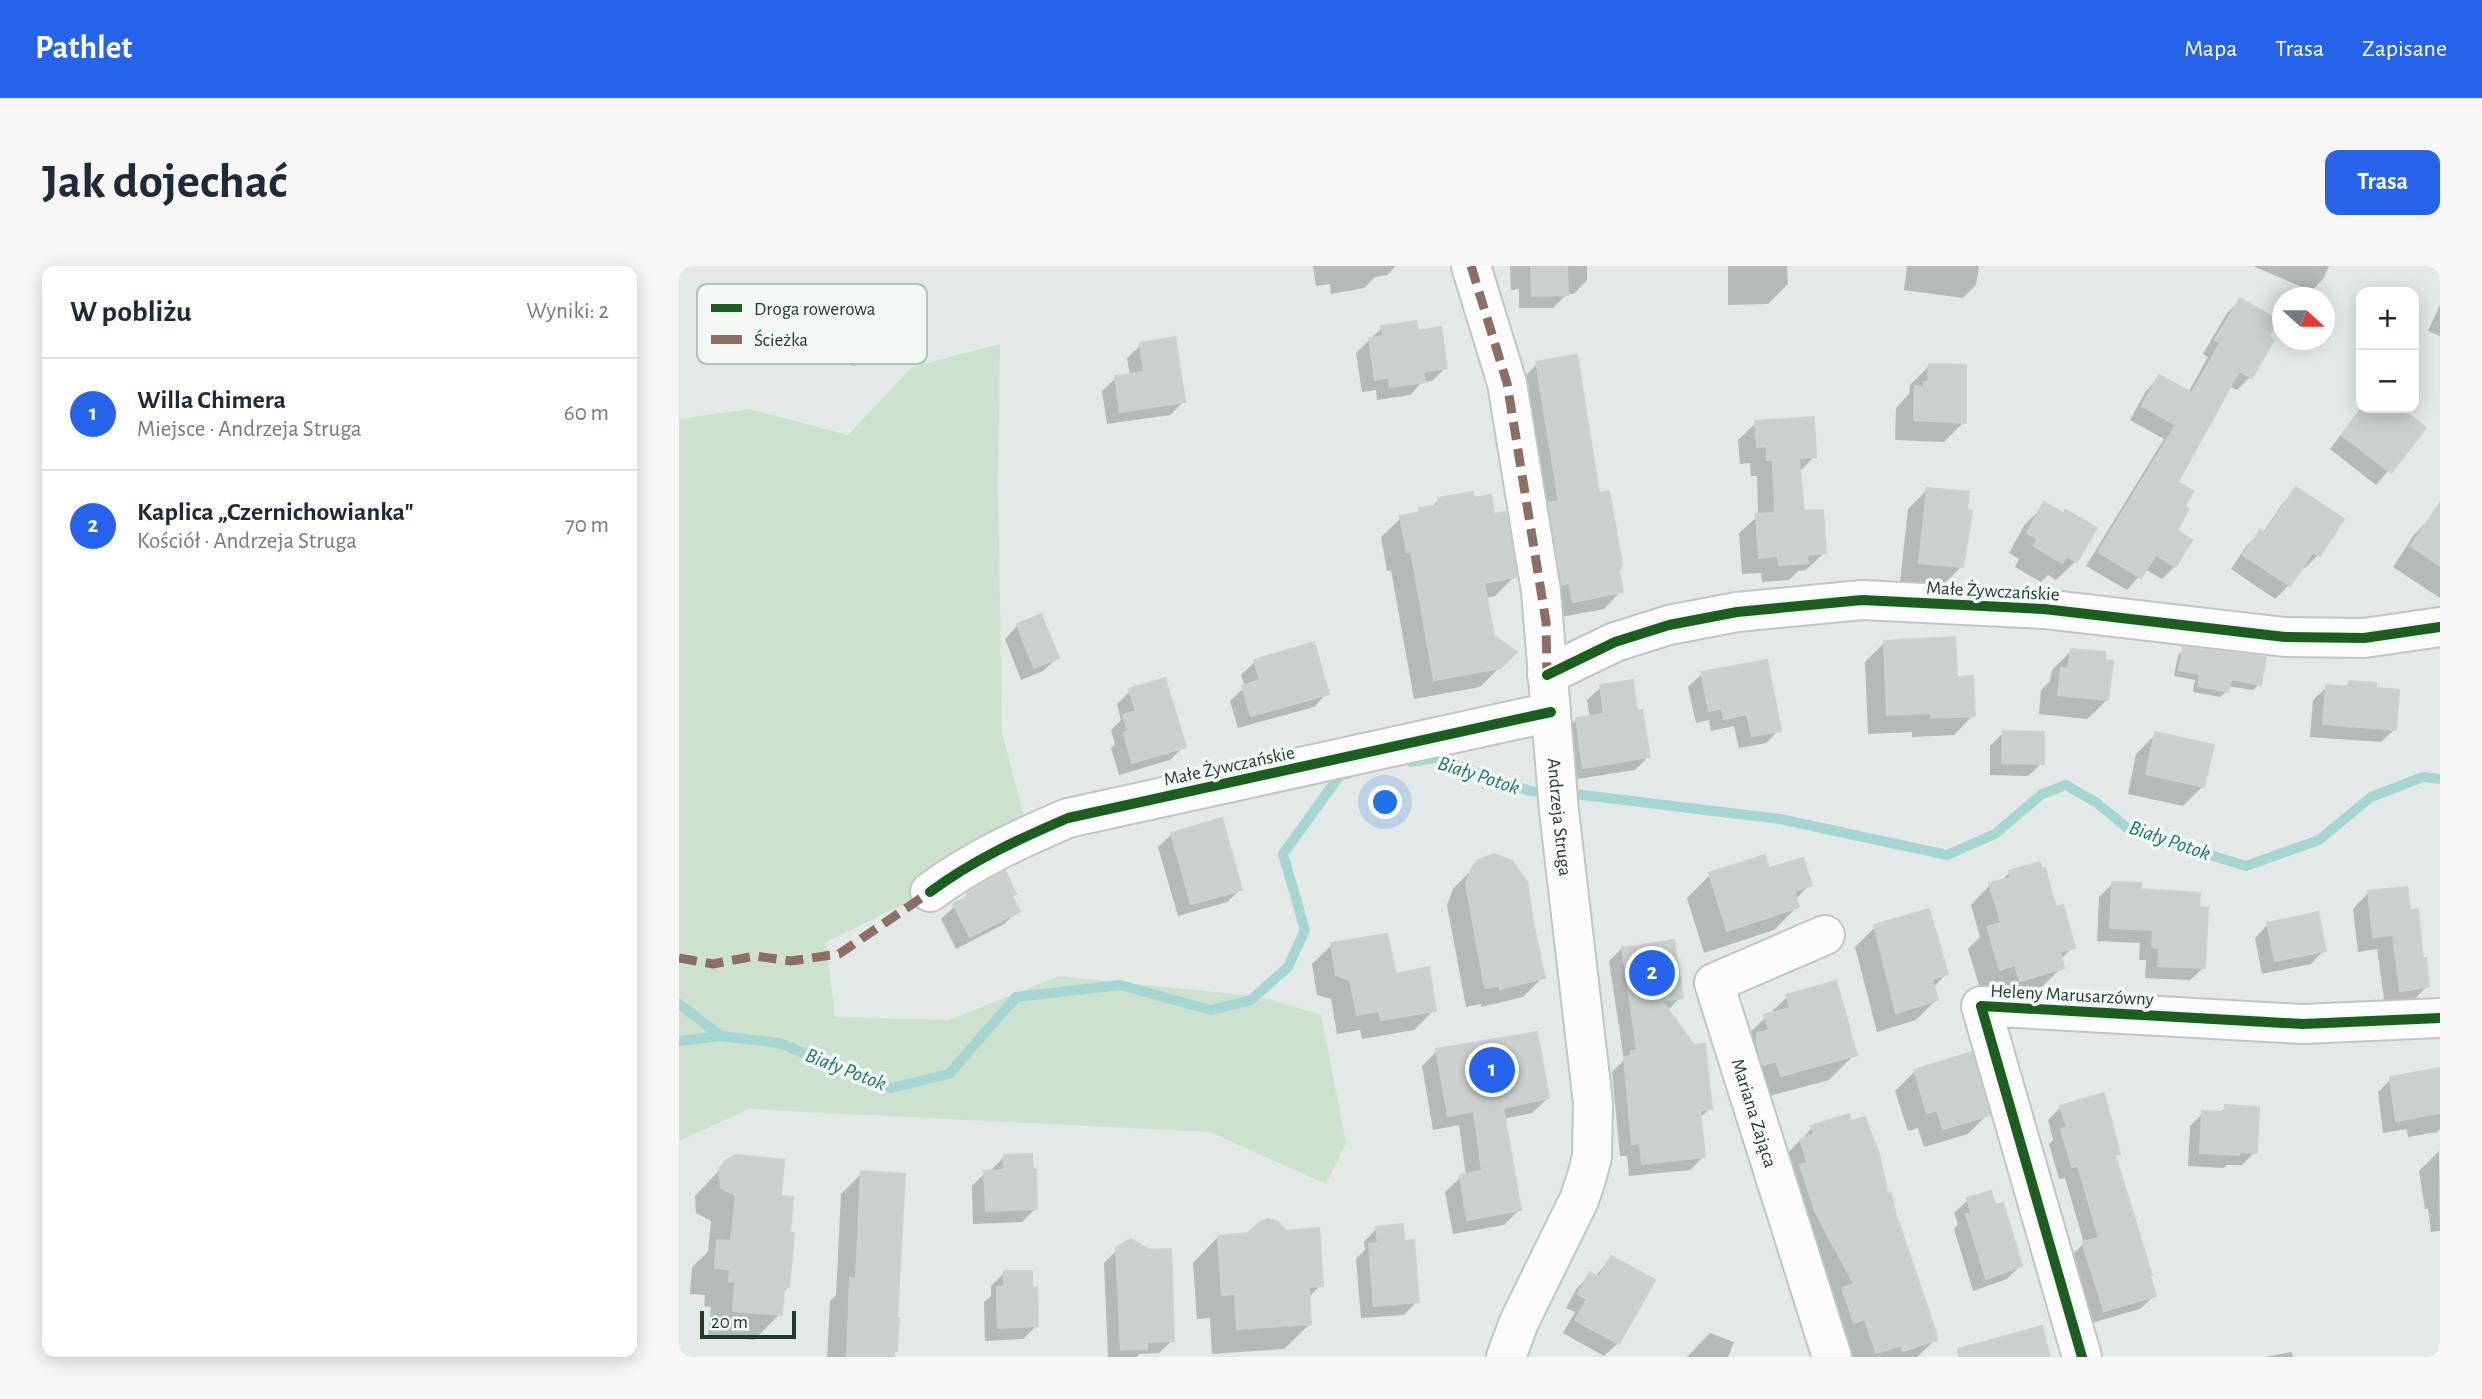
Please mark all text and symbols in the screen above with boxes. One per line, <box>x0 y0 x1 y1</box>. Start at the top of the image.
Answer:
text: Pathlet <box>35 32 133 65</box>
text: Mapa <box>2184 37 2237 61</box>
text: Trasa <box>2275 37 2324 61</box>
text: Zapisane <box>2362 37 2447 61</box>
button: Trasa <box>2325 150 2440 215</box>
text: Jak dojechać <box>42 158 287 207</box>
legend <box>697 284 927 364</box>
north arrow <box>2272 287 2335 350</box>
map controls <box>2356 287 2419 413</box>
button: + <box>2356 287 2419 350</box>
text: W pobliżu <box>70 297 192 327</box>
text: Wyniki: 2 <box>526 300 609 323</box>
text: Droga rowerowa <box>754 300 876 319</box>
text: Ścieżka <box>754 329 808 350</box>
button: − <box>2356 350 2419 413</box>
text: Willa Chimera <box>137 387 286 413</box>
text: 1 <box>89 402 97 425</box>
text: 60 m <box>564 402 609 425</box>
text: Miejsce · Andrzeja Struga <box>137 418 362 441</box>
text: Kaplica „Czernichowianka" <box>137 499 414 525</box>
text: 2 <box>88 514 98 537</box>
text: 70 m <box>565 514 609 537</box>
text: Kościół · Andrzeja Struga <box>137 530 357 553</box>
street label: Małe Żywczańskie <box>1926 578 2060 604</box>
street label: Małe Żywczańskie <box>1162 742 1296 790</box>
water label: Biały Potok <box>1435 752 1523 799</box>
street label: Andrzeja Struga <box>1544 757 1575 877</box>
your location <box>1368 785 1402 819</box>
water label: Biały Potok <box>2126 817 2214 864</box>
pin: 2 <box>1629 947 1675 999</box>
street label: Heleny Marusarzówny <box>1990 982 2154 1009</box>
water label: Biały Potok <box>803 1044 889 1095</box>
pin: 1 <box>1469 1044 1515 1096</box>
street label: Mariana Zająca <box>1727 1056 1780 1170</box>
scale bar <box>700 1308 796 1340</box>
text: 20 m <box>711 1313 748 1332</box>

